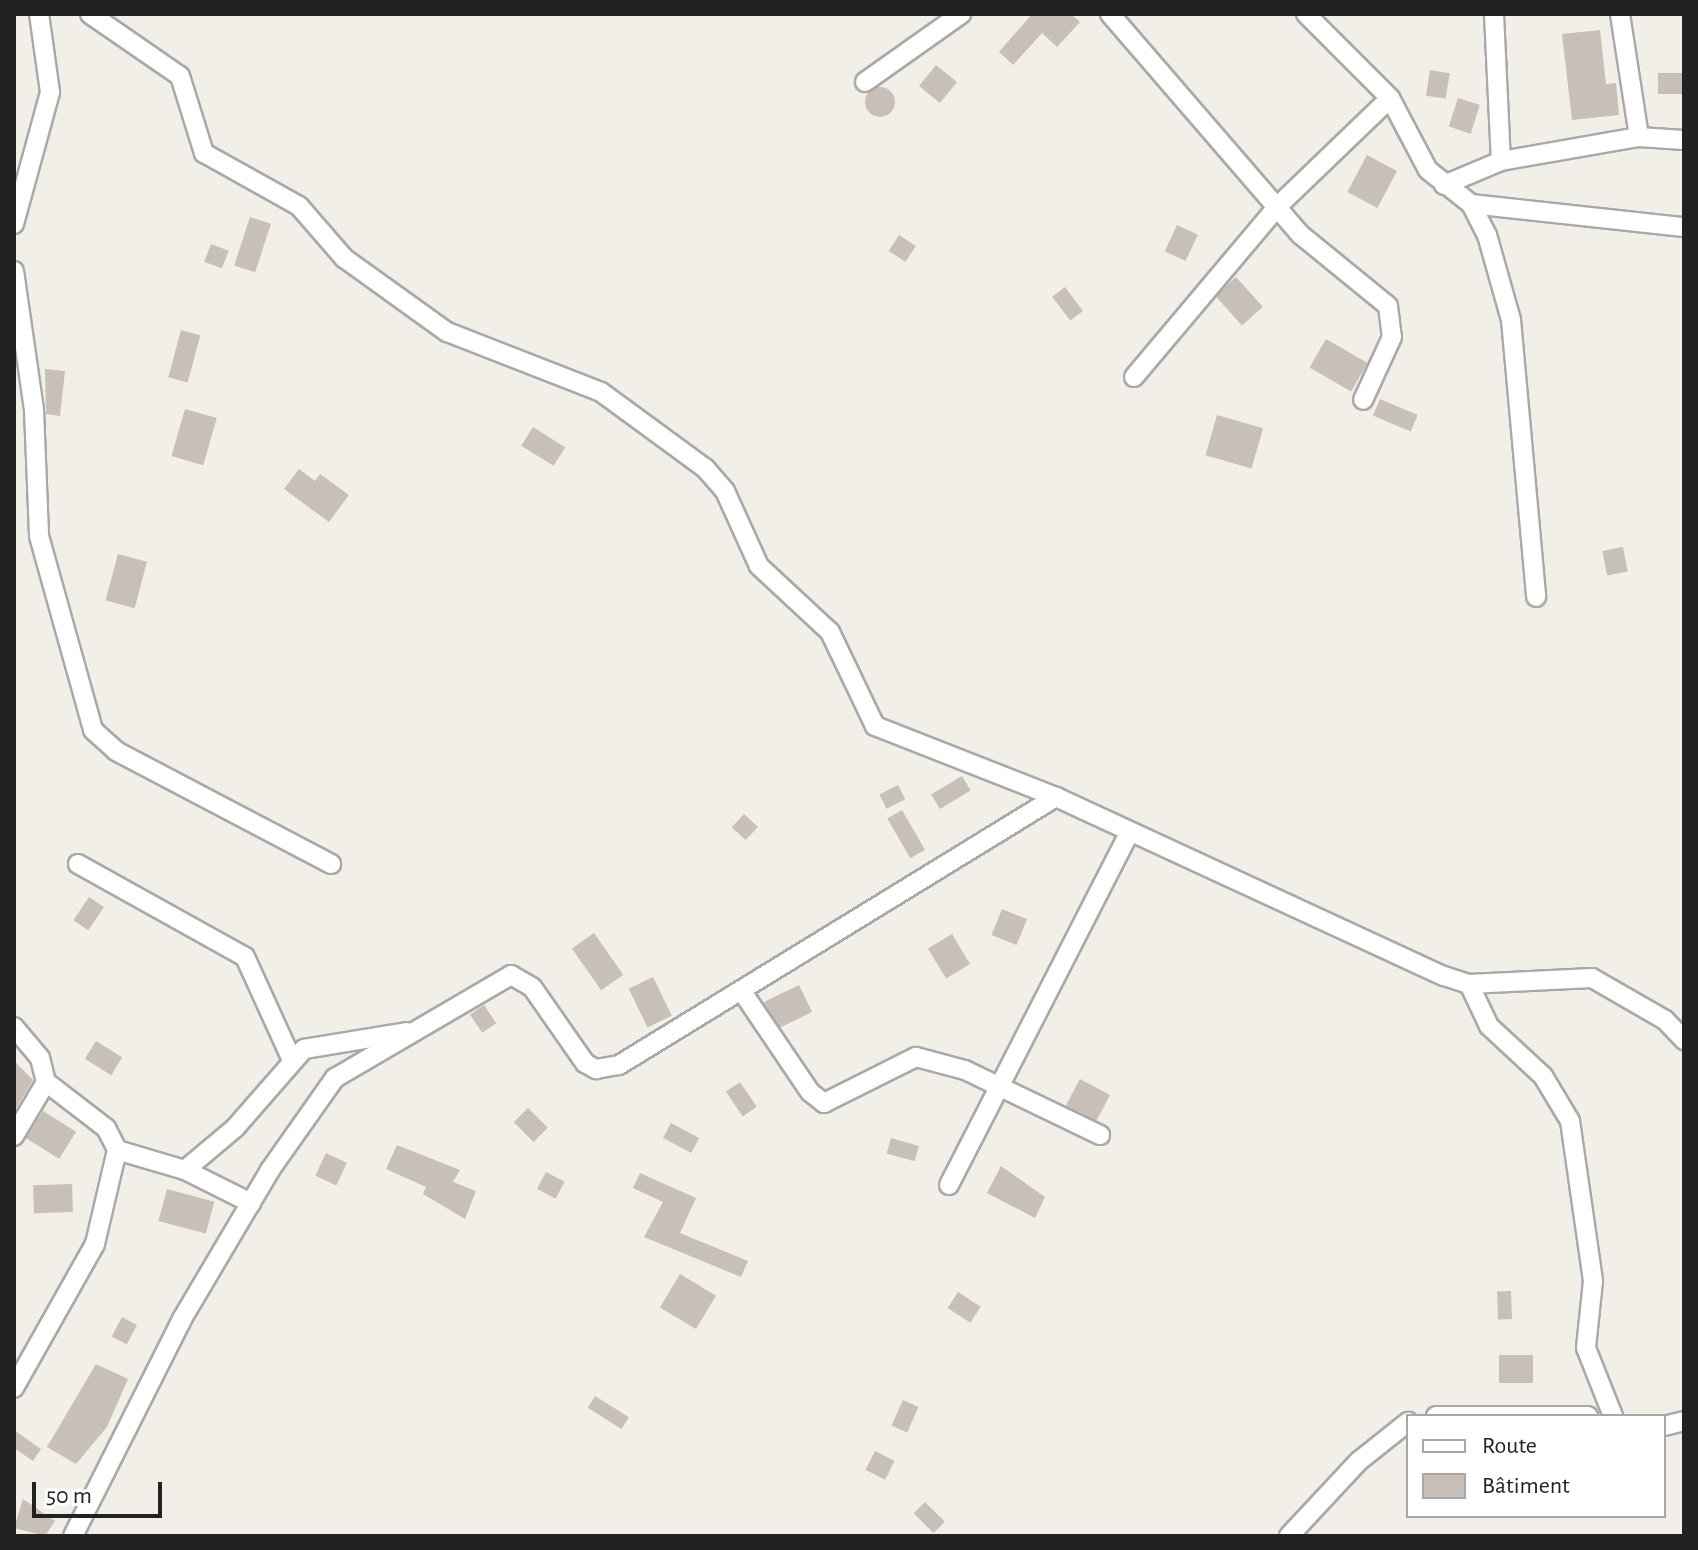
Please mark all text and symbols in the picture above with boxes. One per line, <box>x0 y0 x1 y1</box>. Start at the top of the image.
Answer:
legend <box>1406 1414 1666 1518</box>
text: Route <box>1482 1434 1537 1458</box>
scale bar <box>36 1466 166 1516</box>
text: Bâtiment <box>1482 1474 1570 1498</box>
text: 50 m <box>46 1484 92 1508</box>

